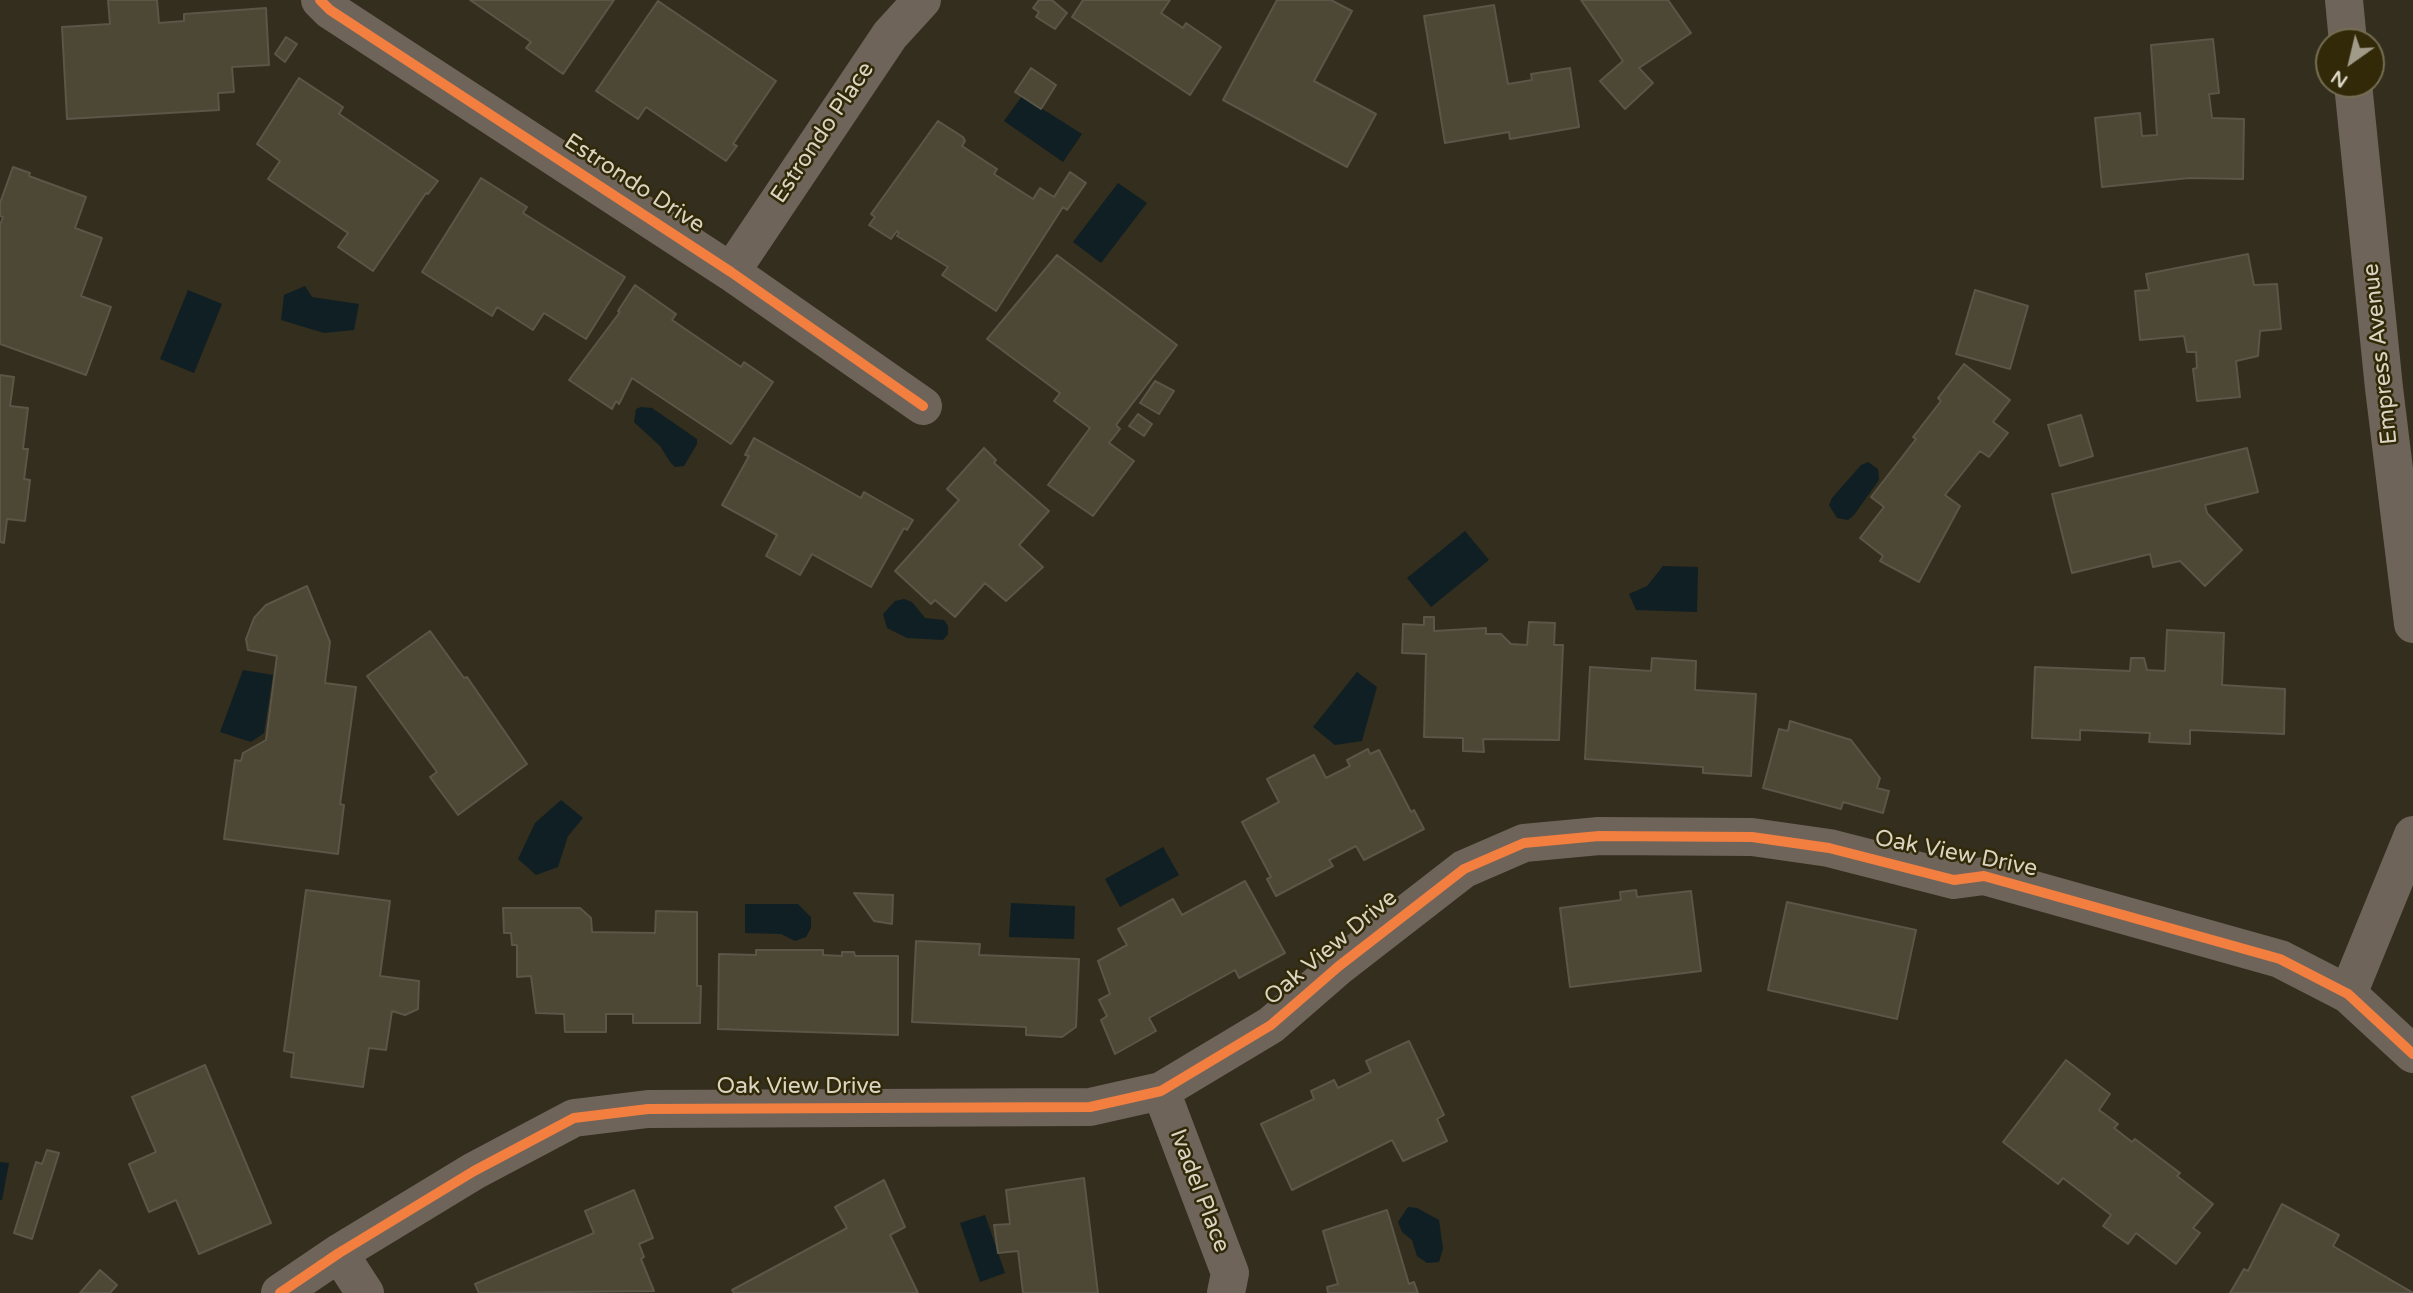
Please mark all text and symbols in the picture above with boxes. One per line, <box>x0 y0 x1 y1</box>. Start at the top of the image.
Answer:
north arrow <box>2315 28 2385 98</box>
street label: Estrondo Place <box>766 57 880 209</box>
text: N <box>2327 65 2352 92</box>
street label: Estrondo Drive <box>559 128 709 240</box>
street label: Empress Avenue <box>2358 262 2404 446</box>
street label: Oak View Drive <box>1872 825 2040 883</box>
street label: Oak View Drive <box>1259 884 1403 1012</box>
street label: Oak View Drive <box>716 1073 882 1101</box>
street label: Ivadel Place <box>1163 1126 1235 1256</box>

